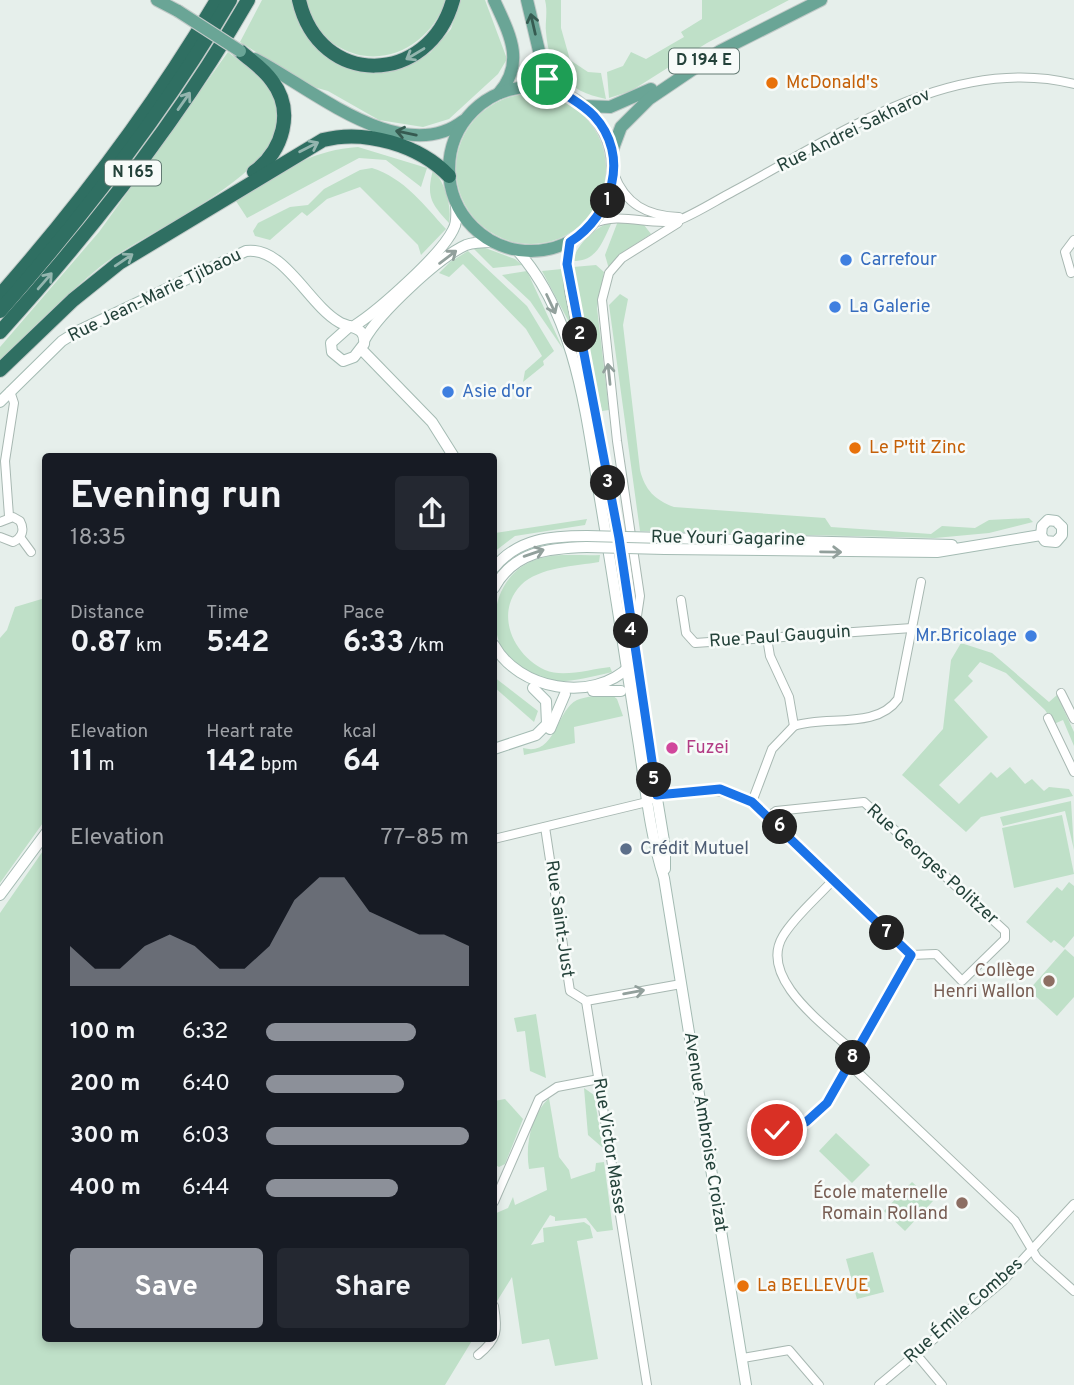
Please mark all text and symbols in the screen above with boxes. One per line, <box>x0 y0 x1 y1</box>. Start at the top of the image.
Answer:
one-way arrow <box>526 13 540 36</box>
one-way arrow <box>406 47 426 61</box>
road number: D 194 E <box>669 48 739 74</box>
pin <box>517 49 577 109</box>
icon: arrive <box>528 60 566 98</box>
place label: McDonald's <box>786 72 878 95</box>
marker: McDonald's <box>764 75 780 91</box>
street label: Rue Andrei Sakharov <box>773 84 935 178</box>
one-way arrow <box>177 92 191 111</box>
one-way arrow <box>395 126 418 140</box>
one-way arrow <box>298 139 319 153</box>
road number: N 165 <box>105 160 161 186</box>
pin: 1 <box>590 184 626 218</box>
text: 1 <box>604 188 611 212</box>
street label: Rue Jean-Marie Tjibaou <box>65 244 245 348</box>
place label: Carrefour <box>860 249 937 272</box>
one-way arrow <box>438 250 457 264</box>
marker: Carrefour <box>838 252 854 268</box>
one-way arrow <box>114 253 133 267</box>
one-way arrow <box>37 272 53 290</box>
one-way arrow <box>545 293 558 314</box>
place label: La Galerie <box>849 296 930 319</box>
marker: La Galerie <box>827 299 843 315</box>
pin: 2 <box>562 318 598 352</box>
text: 2 <box>574 322 585 346</box>
one-way arrow <box>603 363 616 385</box>
place label: Asie d'or <box>462 381 532 404</box>
marker: Asie d'or <box>440 384 456 400</box>
place label: Le P'tit Zinc <box>869 437 966 460</box>
marker: Le P'tit Zinc <box>847 440 863 456</box>
pin: 3 <box>590 466 626 500</box>
text: 3 <box>602 470 613 494</box>
text: Evening run <box>70 473 282 522</box>
button: share <box>395 476 469 550</box>
text: 18:35 <box>70 524 126 553</box>
street label: Rue Youri Gagarine <box>651 526 805 552</box>
one-way arrow <box>819 545 842 559</box>
one-way arrow <box>522 546 544 558</box>
text: Distance <box>70 601 145 625</box>
text: Time <box>206 601 249 625</box>
text: Pace <box>343 601 384 625</box>
pin: 4 <box>614 614 648 648</box>
text: 4 <box>624 618 637 642</box>
street label: Rue Paul Gauguin <box>708 621 852 653</box>
text: 0.87 <box>70 625 131 662</box>
text: 5:42 <box>206 625 270 662</box>
text: 6:33 <box>343 625 404 662</box>
place label: Mr.Bricolage <box>915 625 1017 648</box>
marker: Mr.Bricolage <box>1023 628 1039 644</box>
text: km <box>131 634 162 658</box>
text: /km <box>404 634 444 658</box>
text: Elevation <box>70 720 148 744</box>
text: Heart rate <box>206 720 293 744</box>
text: kcal <box>343 720 376 744</box>
place label: Fuzei <box>686 737 729 760</box>
marker: Fuzei <box>664 740 680 756</box>
text: 11 <box>70 744 94 781</box>
text: 142 <box>206 744 256 781</box>
text: 64 <box>343 744 380 781</box>
text: m <box>94 753 115 777</box>
text: bpm <box>256 753 298 777</box>
pin: 5 <box>636 762 672 798</box>
text: 5 <box>648 767 659 791</box>
street label: Rue Georges Politzer <box>861 800 1003 930</box>
pin: 6 <box>762 810 798 844</box>
text: 6 <box>774 814 785 838</box>
text: Elevation <box>70 824 165 853</box>
text: 77–85 m <box>380 824 469 853</box>
place label: Crédit Mutuel <box>640 838 749 861</box>
marker: Crédit Mutuel <box>618 841 634 857</box>
street label: Rue Saint-Just <box>539 859 579 979</box>
pin: 7 <box>870 916 904 950</box>
text: 7 <box>881 920 892 944</box>
place label: Collège Henri Wallon <box>933 960 1035 1004</box>
marker: Collège Henri Wallon <box>1041 973 1057 989</box>
one-way arrow <box>622 985 645 999</box>
text: 100 m <box>70 1018 135 1047</box>
text: 6:32 <box>182 1018 228 1047</box>
street label: Avenue Ambroise Croizat <box>678 1030 732 1234</box>
pin: 8 <box>836 1040 870 1076</box>
text: 8 <box>847 1045 858 1069</box>
text: 200 m <box>70 1070 140 1099</box>
text: 6:40 <box>182 1070 230 1099</box>
street label: Rue Victor Masse <box>587 1076 631 1216</box>
pin <box>747 1100 807 1160</box>
icon: check <box>758 1111 796 1149</box>
text: 300 m <box>70 1122 140 1151</box>
text: 6:03 <box>182 1122 230 1151</box>
text: 400 m <box>70 1174 141 1203</box>
text: 6:44 <box>182 1174 229 1203</box>
place label: École maternelle Romain Rolland <box>813 1180 948 1226</box>
marker: École maternelle Romain Rolland <box>954 1195 970 1211</box>
button: Save <box>70 1248 263 1328</box>
button: Share <box>277 1248 469 1328</box>
street label: Rue Émile Combes <box>899 1252 1028 1369</box>
place label: La BELLEVUE <box>757 1275 869 1298</box>
marker: La BELLEVUE <box>735 1278 751 1294</box>

